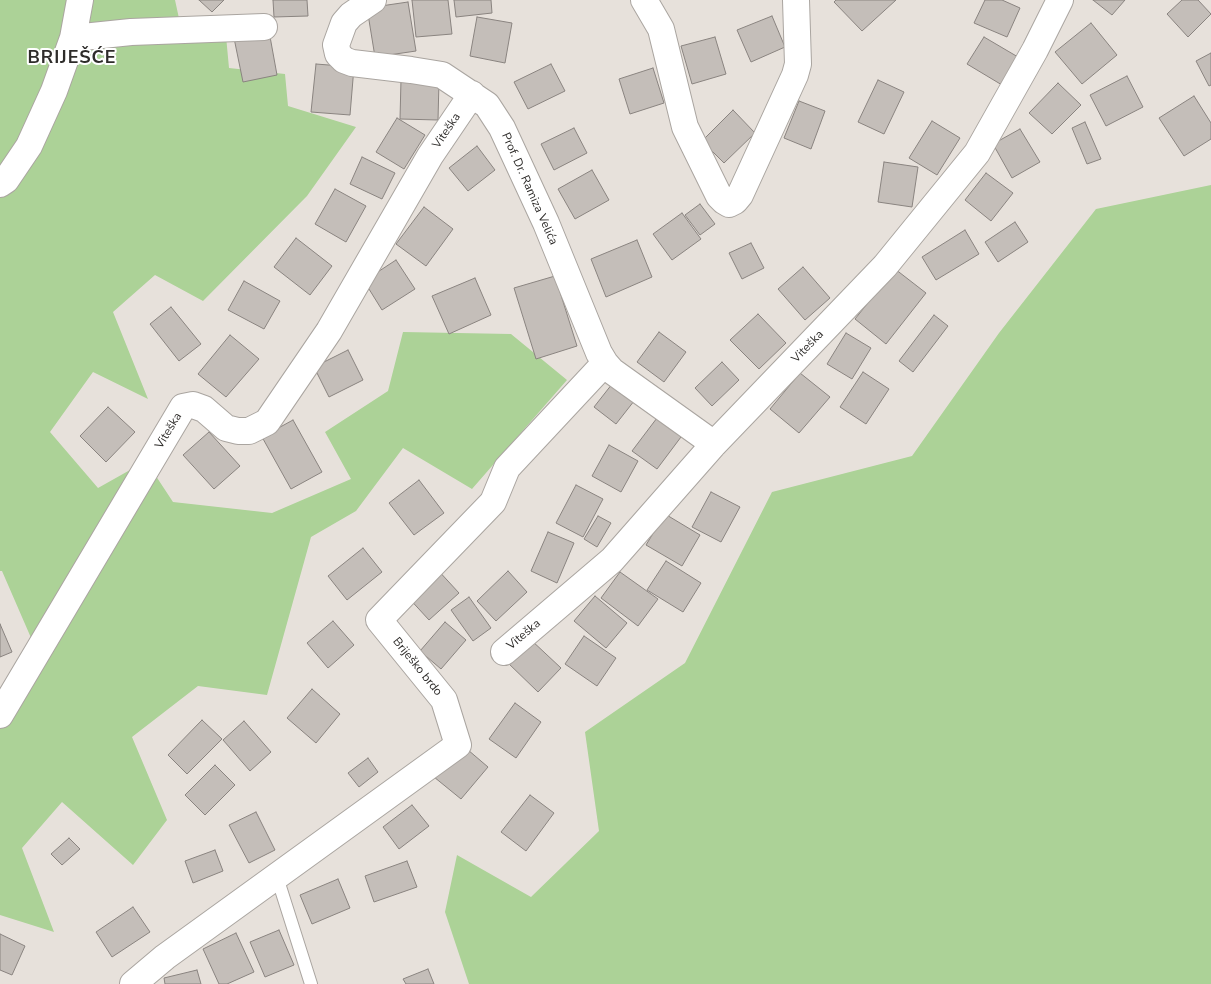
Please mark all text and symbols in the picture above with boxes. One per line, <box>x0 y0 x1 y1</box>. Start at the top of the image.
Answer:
district label: BRIJEŠĆE <box>26 48 118 70</box>
street label: Viteška <box>430 111 464 151</box>
street label: Prof. Dr. Ramiza Velića <box>498 131 560 247</box>
street label: Viteška <box>789 328 827 366</box>
street label: Viteška <box>153 410 185 452</box>
street label: Viteška <box>504 617 544 653</box>
street label: Briješko brdo <box>389 635 445 699</box>

